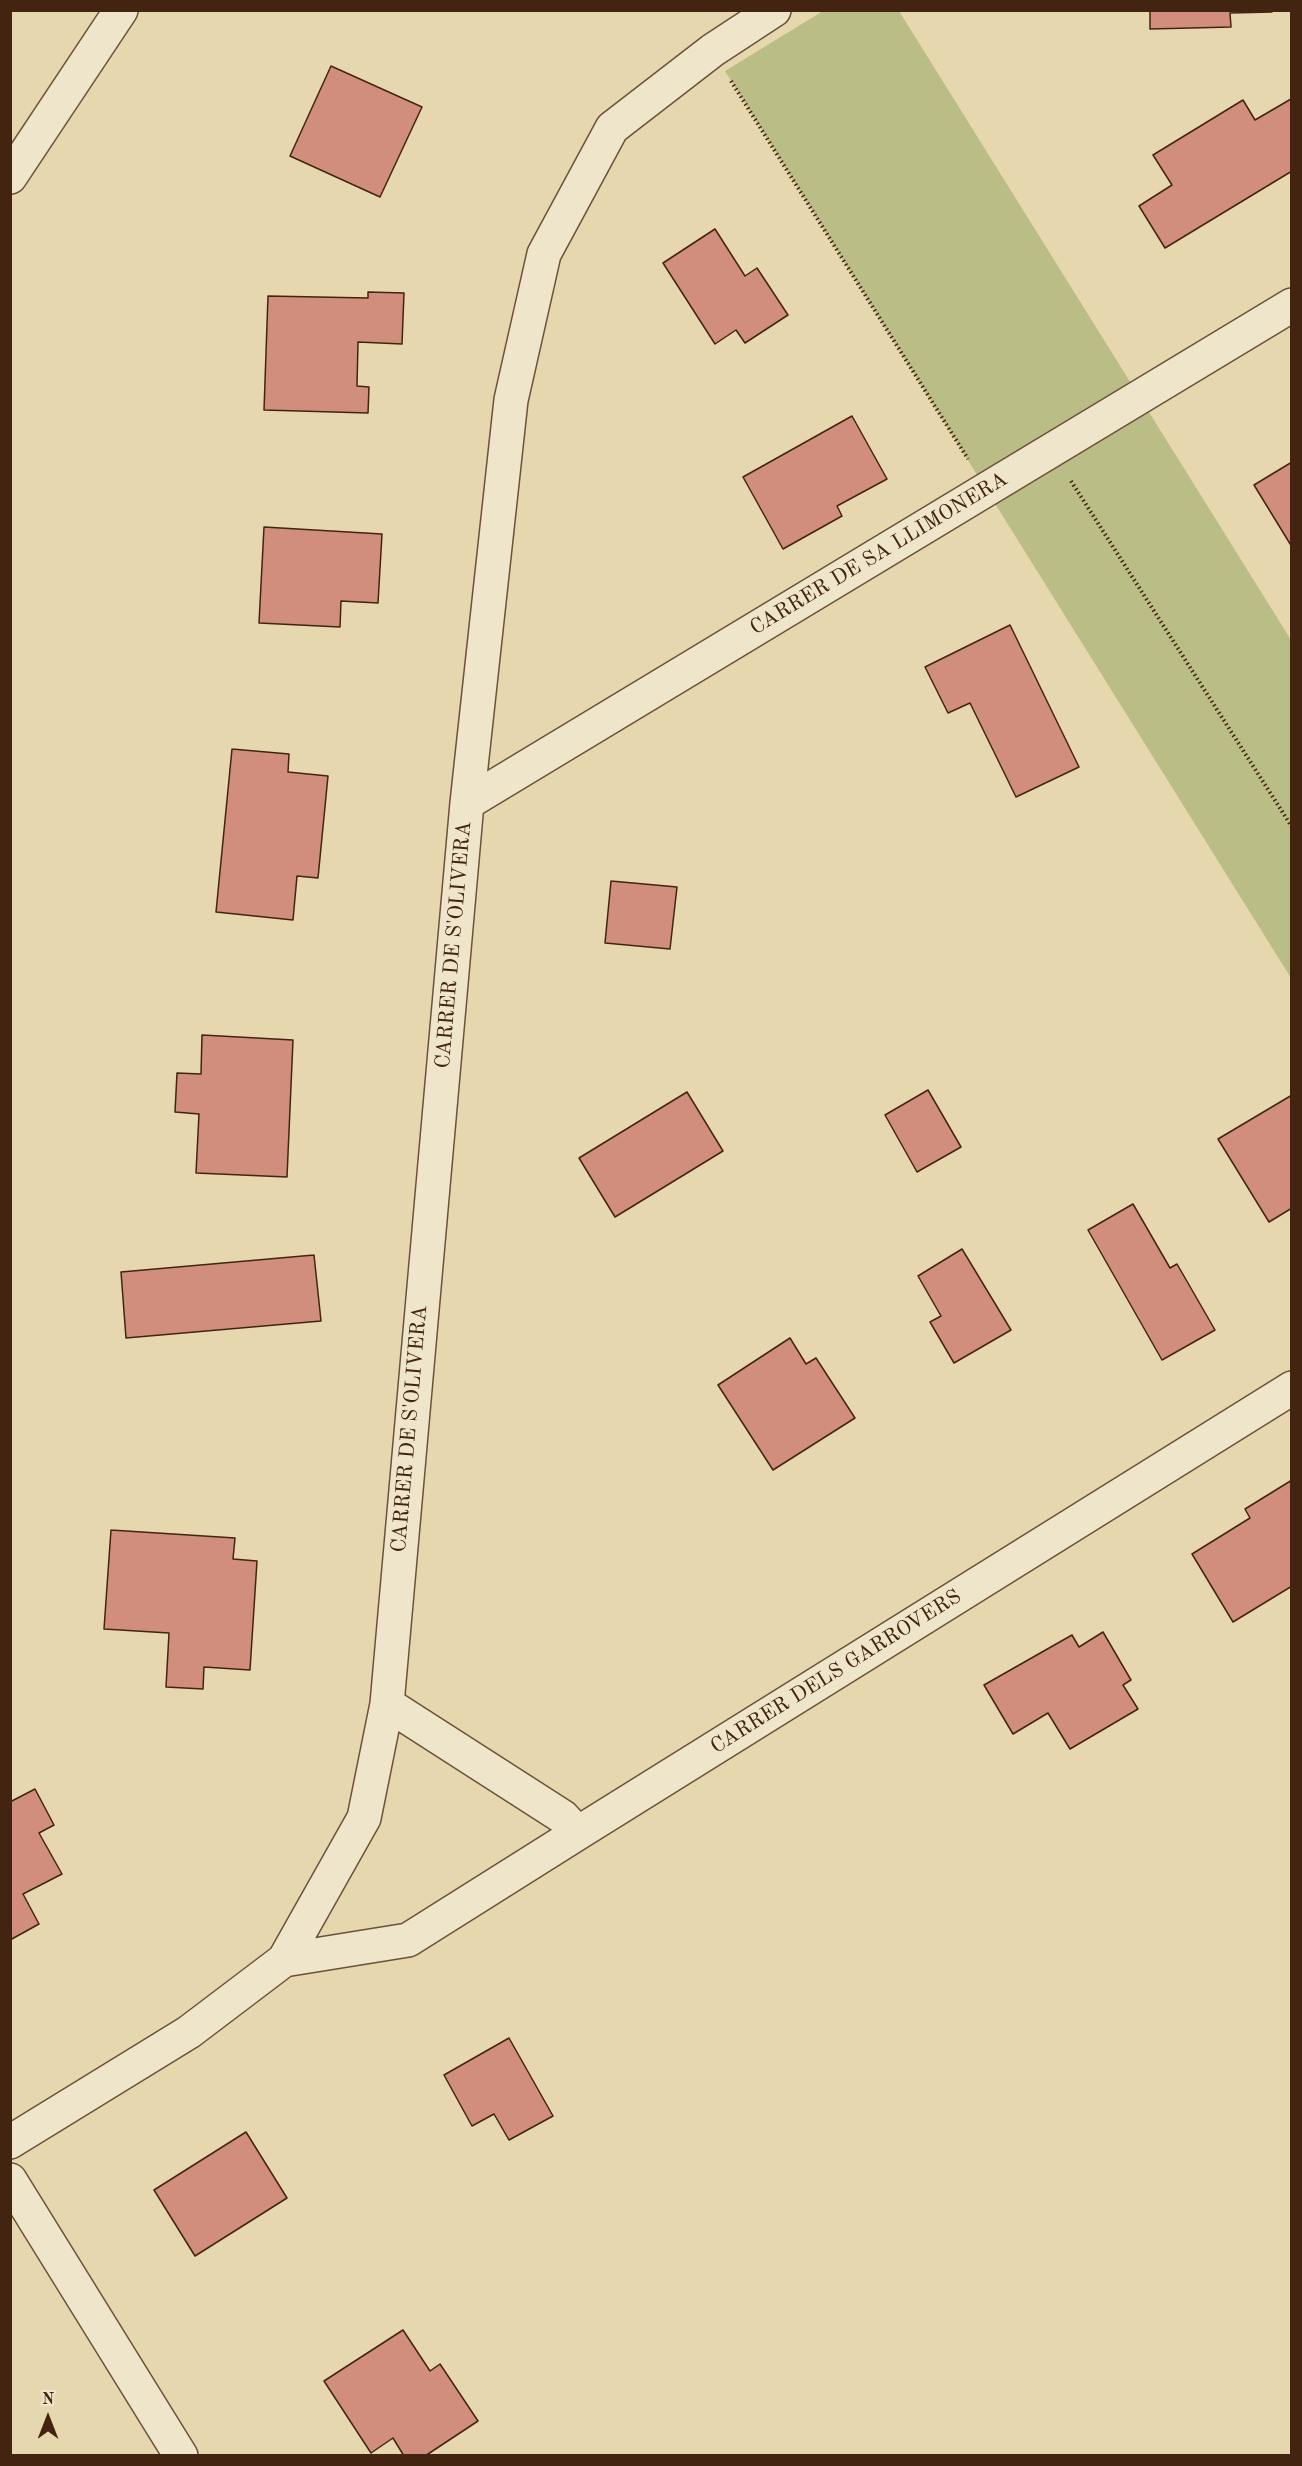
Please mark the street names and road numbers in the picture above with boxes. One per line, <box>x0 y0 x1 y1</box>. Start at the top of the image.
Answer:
street label: CARRER DE SA LLIMONERA <box>746 467 1012 641</box>
street label: CARRER DE S'OLIVERA <box>431 820 477 1070</box>
street label: CARRER DE S'OLIVERA <box>387 1304 433 1554</box>
street label: CARRER DELS GARROVERS <box>706 1584 966 1760</box>

